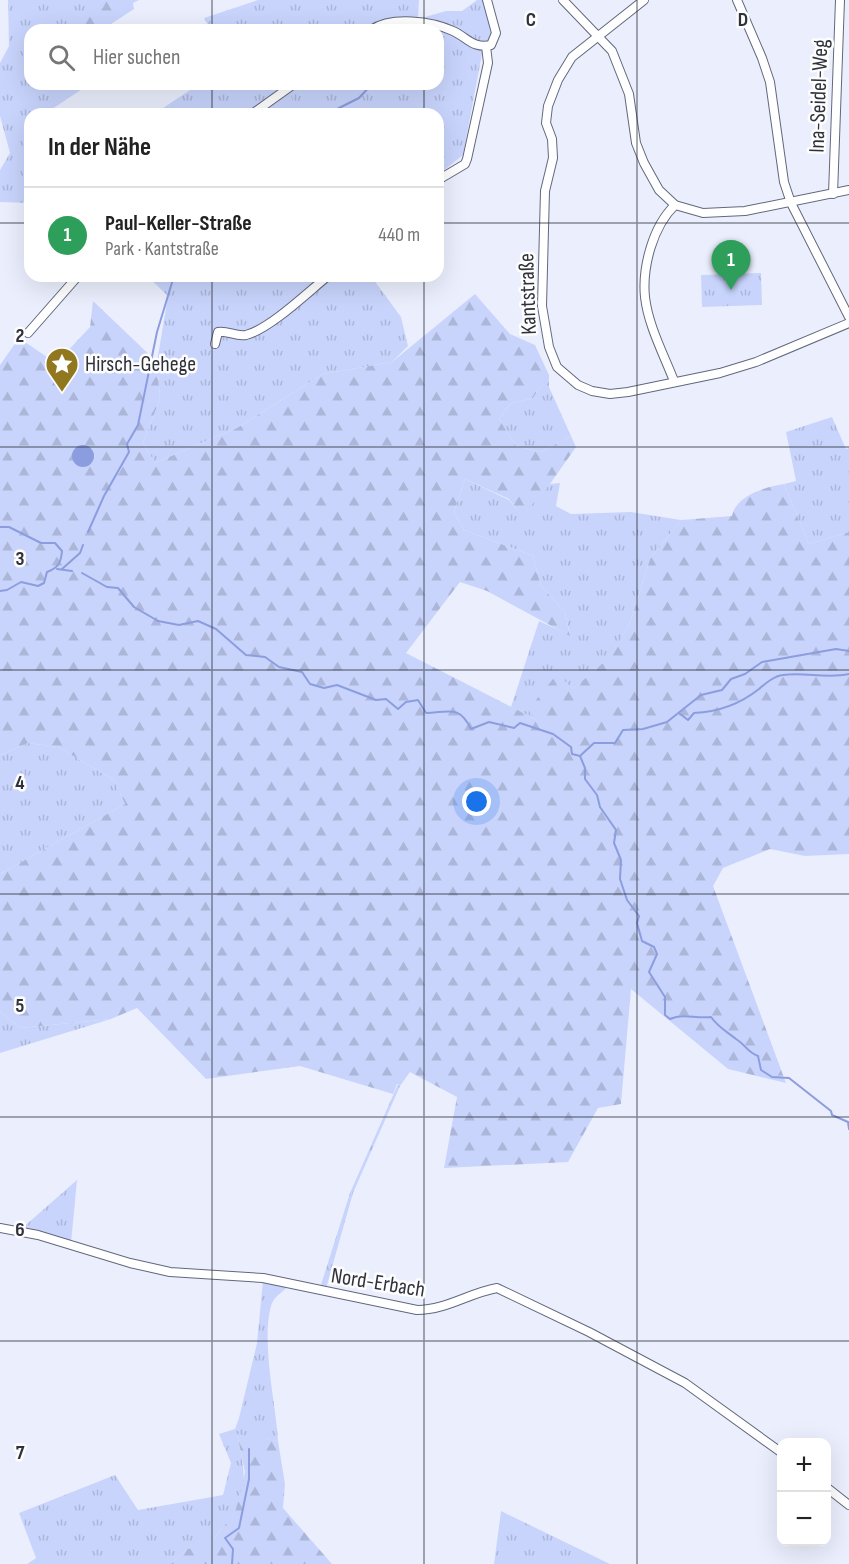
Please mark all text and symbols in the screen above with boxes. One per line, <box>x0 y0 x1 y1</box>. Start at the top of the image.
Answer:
text: C <box>526 8 536 32</box>
text: D <box>738 8 748 32</box>
search box <box>24 24 444 90</box>
street label: Ina-Seidel-Weg <box>804 38 834 153</box>
icon: search <box>45 41 78 74</box>
text: Hier suchen <box>93 44 181 71</box>
text: In der Nähe <box>48 132 151 163</box>
text: Paul-Keller-Straße <box>105 210 252 237</box>
text: 1 <box>64 223 71 247</box>
text: 440 m <box>378 223 420 247</box>
text: Park · Kantstraße <box>105 237 219 261</box>
pin: 1 <box>712 240 750 290</box>
street label: Kantstraße <box>513 253 543 335</box>
text: 2 <box>16 324 24 348</box>
place icon: Hirsch-Gehege <box>44 346 80 393</box>
place label: Hirsch-Gehege <box>85 351 196 378</box>
text: 3 <box>16 547 25 571</box>
text: 4 <box>15 771 25 795</box>
your location <box>462 787 491 816</box>
text: 5 <box>16 994 25 1018</box>
text: 6 <box>15 1218 25 1242</box>
street label: Nord-Erbach <box>329 1262 427 1304</box>
map controls <box>777 1438 831 1546</box>
button: + <box>777 1438 831 1492</box>
text: 7 <box>16 1441 25 1465</box>
button: − <box>777 1492 831 1546</box>

